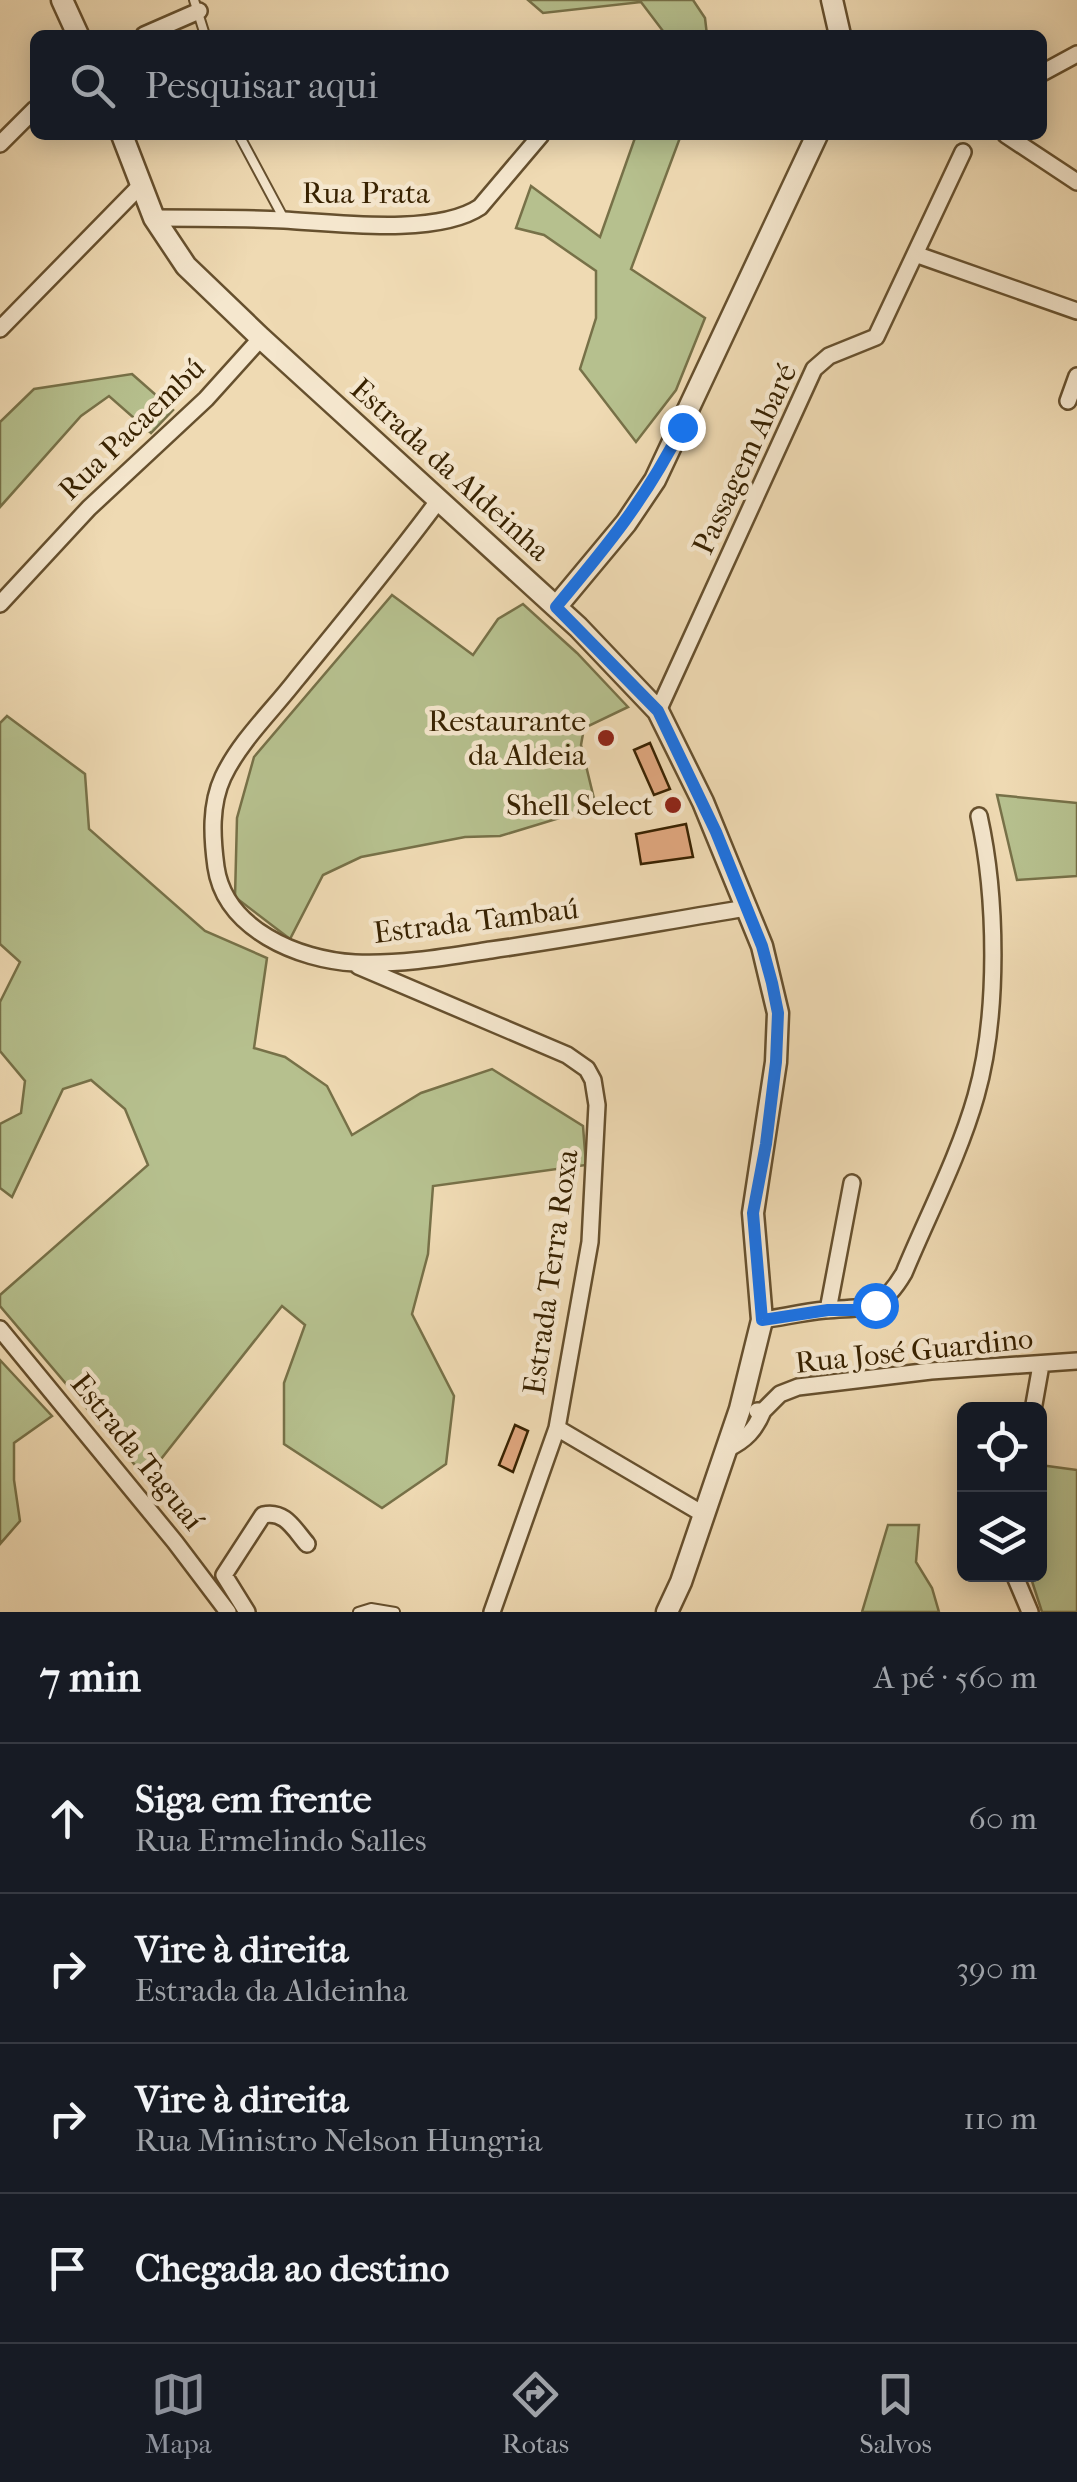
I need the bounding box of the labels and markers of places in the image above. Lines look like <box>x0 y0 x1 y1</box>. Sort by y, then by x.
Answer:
place label: Restaurante da Aldeia <box>428 704 587 773</box>
marker: Restaurante da Aldeia <box>595 727 617 749</box>
place label: Shell Select <box>506 788 653 823</box>
marker: Shell Select <box>662 794 684 816</box>

